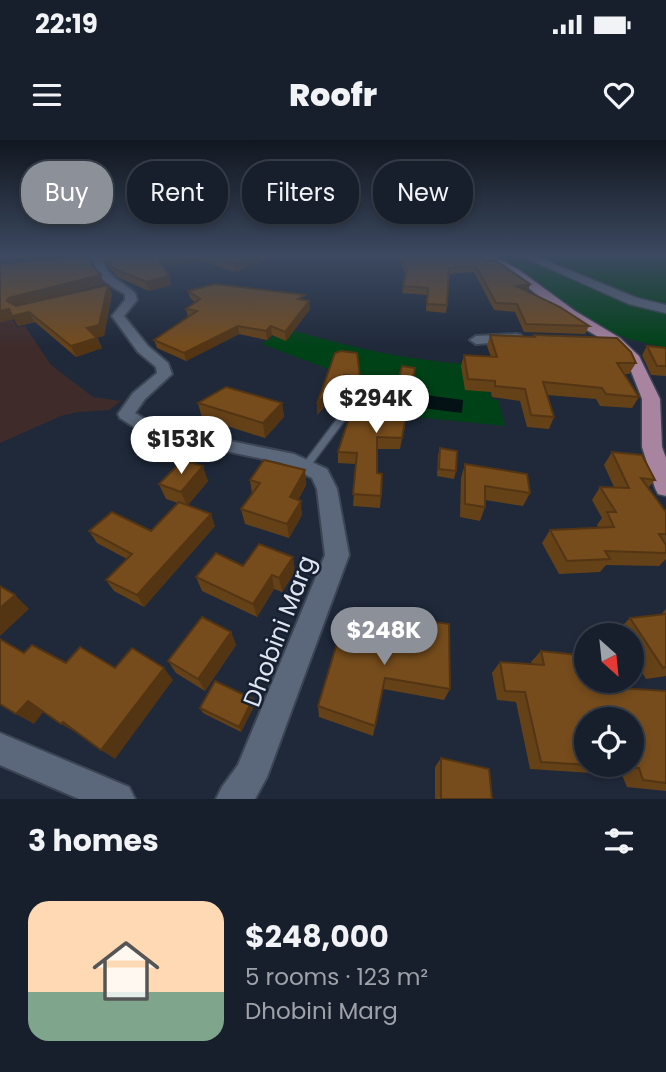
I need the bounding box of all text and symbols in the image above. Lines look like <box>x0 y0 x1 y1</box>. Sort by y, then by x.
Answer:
text: 22:19 <box>35 6 98 42</box>
text: Roofr <box>289 72 377 117</box>
icon: menu <box>28 76 66 114</box>
icon: heart <box>600 76 638 114</box>
chip: Buy <box>21 161 113 224</box>
chip: Rent <box>127 161 228 224</box>
chip: Filters <box>242 161 359 224</box>
chip: New <box>373 161 473 224</box>
pin: $294K <box>327 376 425 435</box>
text: $294K <box>339 382 413 414</box>
pin: $153K <box>132 416 230 476</box>
text: $153K <box>147 423 215 455</box>
street label: Dhobini Marg <box>235 551 323 711</box>
pin: $248K <box>335 608 433 667</box>
text: $248K <box>347 614 421 646</box>
north arrow <box>574 623 644 693</box>
map controls <box>574 623 644 777</box>
button: locate <box>574 707 644 777</box>
text: 3 homes <box>28 819 159 862</box>
icon: filters <box>600 822 638 860</box>
text: $248,000 <box>245 915 389 958</box>
icon: home <box>84 929 168 1013</box>
text: 5 rooms · 123 m² <box>245 961 428 993</box>
text: Dhobini Marg <box>245 995 398 1027</box>

